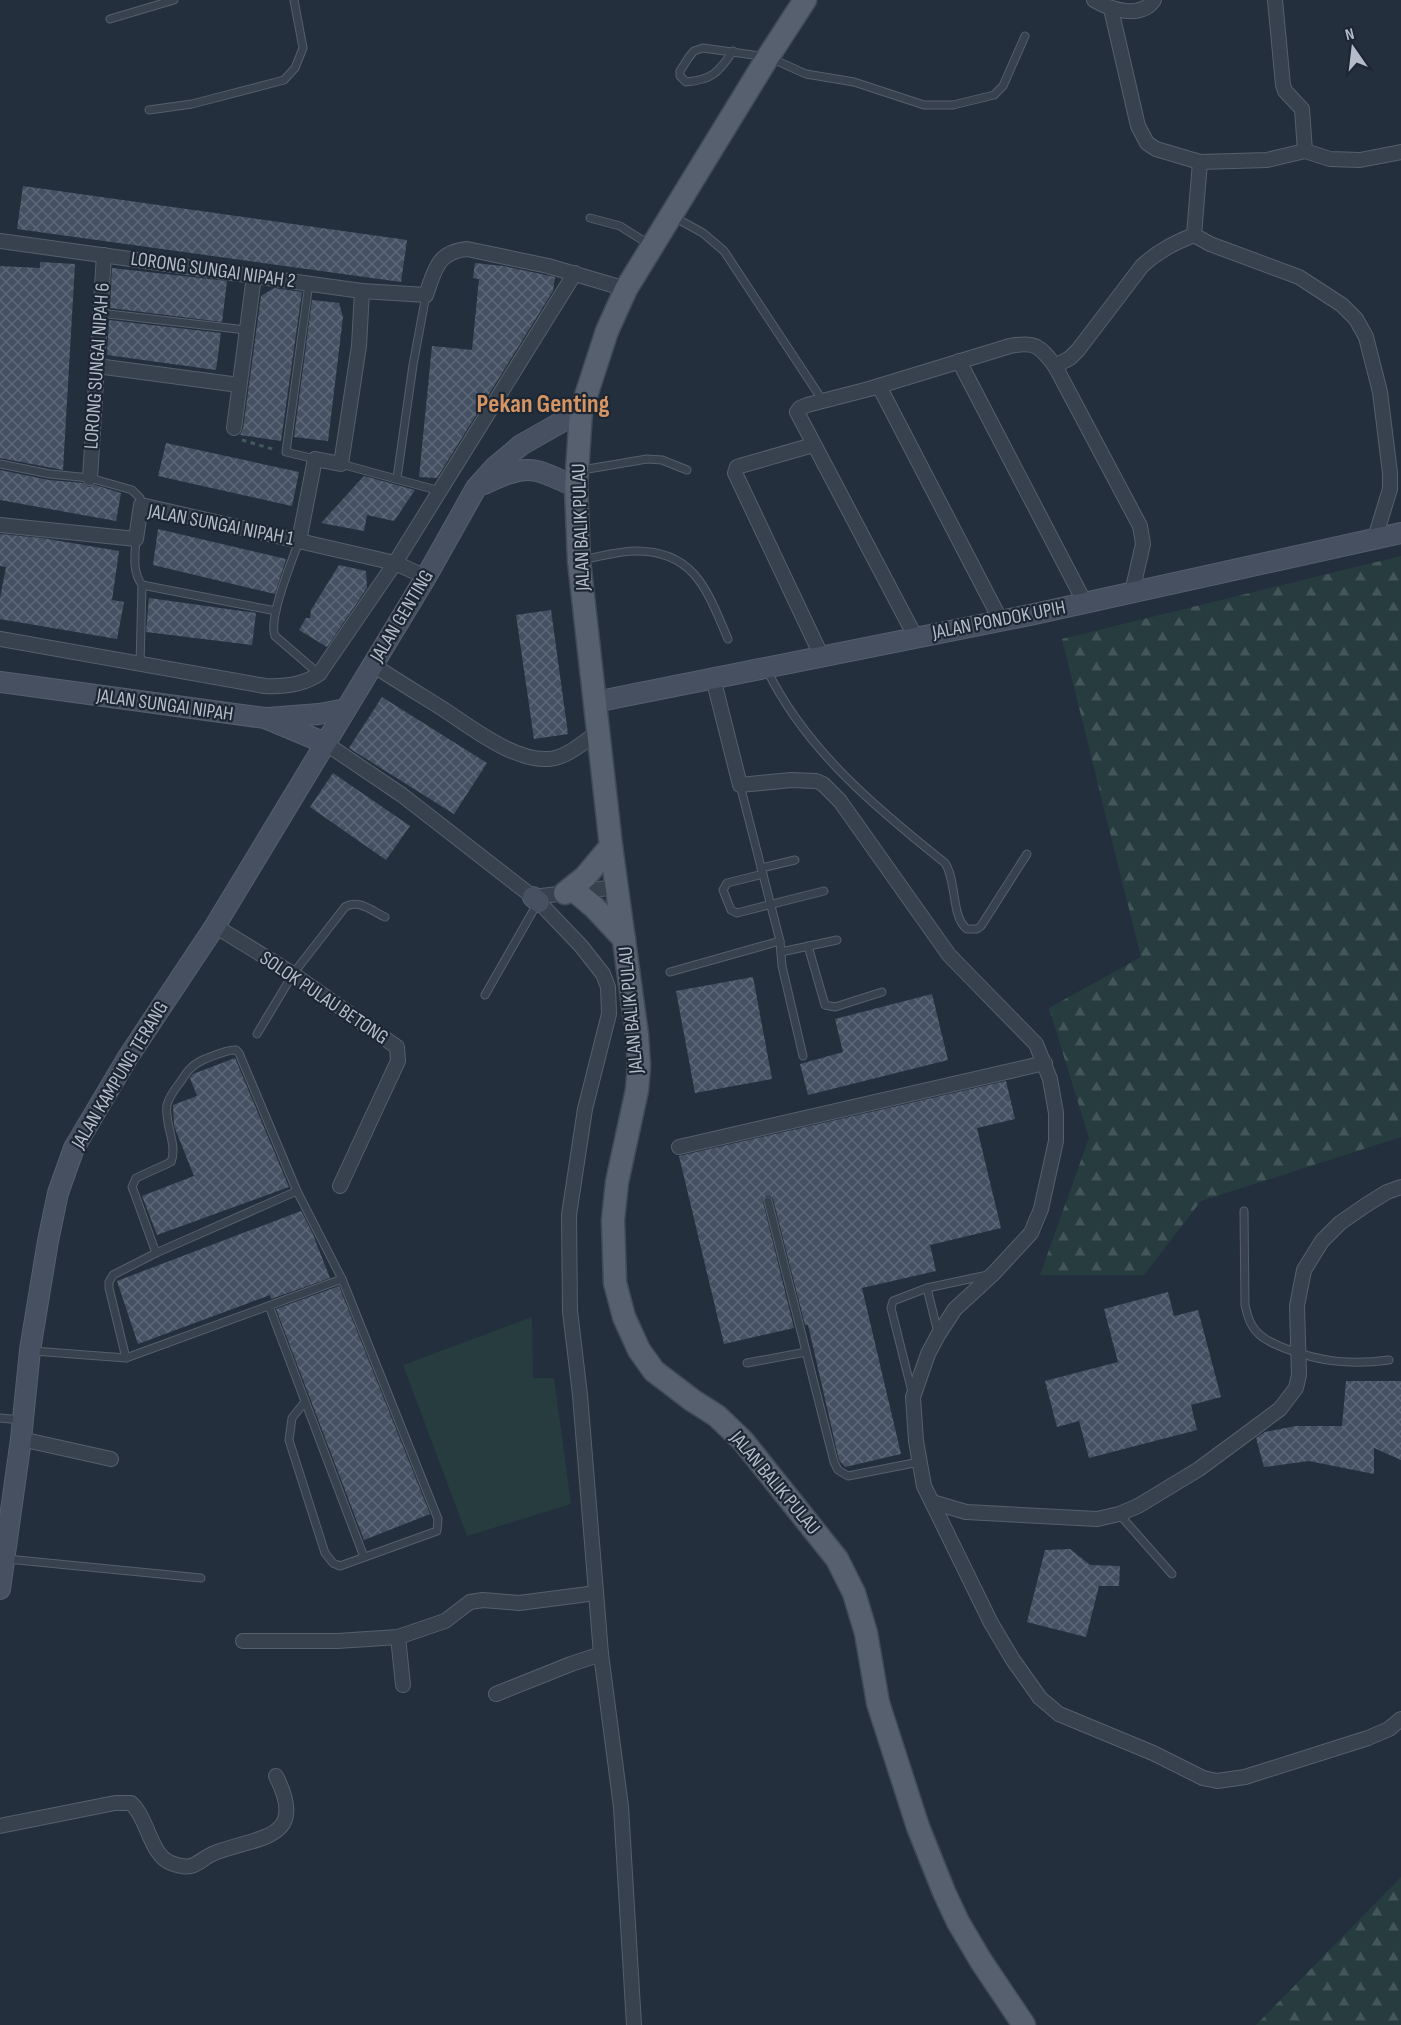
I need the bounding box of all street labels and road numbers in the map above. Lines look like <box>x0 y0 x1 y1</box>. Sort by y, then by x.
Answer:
street label: LORONG SUNGAI NIPAH 2 <box>129 247 297 293</box>
street label: LORONG SUNGAI NIPAH 6 <box>79 282 115 450</box>
street label: JALAN BALIK PULAU <box>567 463 595 592</box>
street label: JALAN SUNGAI NIPAH 1 <box>145 499 296 551</box>
street label: JALAN GENTING <box>365 566 439 667</box>
street label: JALAN PONDOK UPIH <box>929 595 1068 645</box>
street label: JALAN SUNGAI NIPAH <box>94 683 235 726</box>
street label: JALAN BALIK PULAU <box>613 945 649 1076</box>
street label: SOLOK PULAU BETONG <box>255 946 393 1050</box>
street label: JALAN KAMPUNG TERANG <box>66 997 173 1154</box>
street label: JALAN BALIK PULAU <box>724 1426 825 1540</box>

